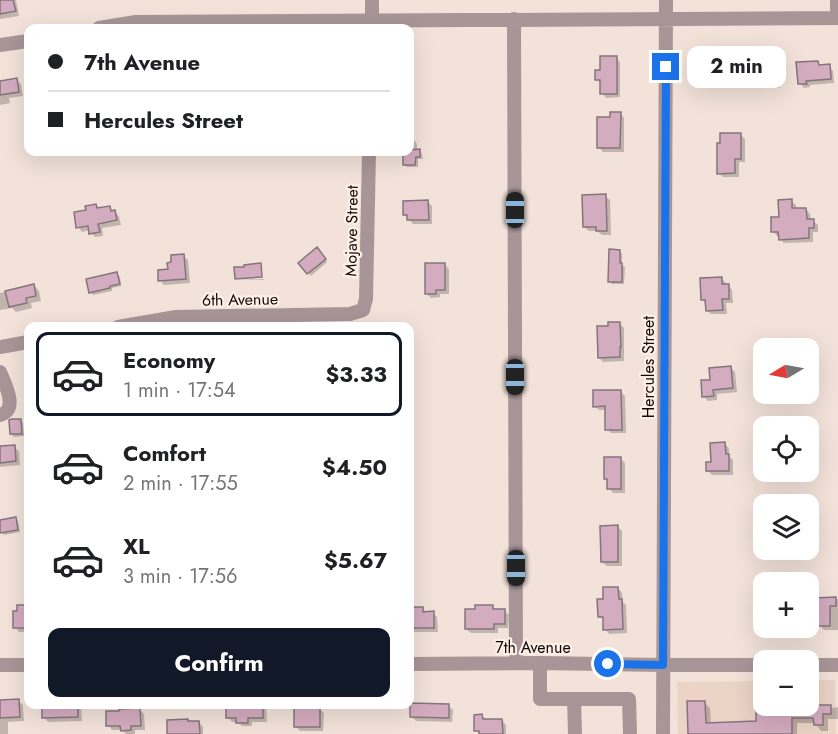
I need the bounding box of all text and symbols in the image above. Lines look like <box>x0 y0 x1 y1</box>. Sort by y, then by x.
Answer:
text: 7th Avenue <box>84 46 200 78</box>
callout: 2 min <box>687 46 786 88</box>
text: 2 min <box>710 52 763 81</box>
route end <box>652 53 679 80</box>
text: Hercules Street <box>84 104 243 136</box>
street label: Mojave Street <box>339 185 364 277</box>
car <box>506 192 524 228</box>
street label: 6th Avenue <box>202 287 278 312</box>
street label: Hercules Street <box>637 316 660 418</box>
north arrow <box>753 338 819 404</box>
map controls <box>753 338 819 716</box>
text: Economy <box>123 344 215 376</box>
icon: car <box>51 347 105 401</box>
text: $3.33 <box>326 358 387 390</box>
car <box>506 359 524 395</box>
text: 1 min · 17:54 <box>123 376 236 405</box>
button: locate <box>753 416 819 482</box>
text: Comfort <box>123 437 206 469</box>
icon: car <box>51 440 105 494</box>
text: $4.50 <box>322 451 387 483</box>
text: 2 min · 17:55 <box>123 469 238 498</box>
button: layers <box>753 494 819 560</box>
text: XL <box>123 530 150 562</box>
icon: car <box>51 533 105 587</box>
text: $5.67 <box>324 544 387 576</box>
car <box>507 550 525 586</box>
text: 3 min · 17:56 <box>123 562 238 591</box>
button: + <box>753 572 819 638</box>
button: Confirm <box>48 628 390 697</box>
street label: 7th Avenue <box>495 636 571 659</box>
route start <box>594 650 621 677</box>
button: − <box>753 650 819 716</box>

